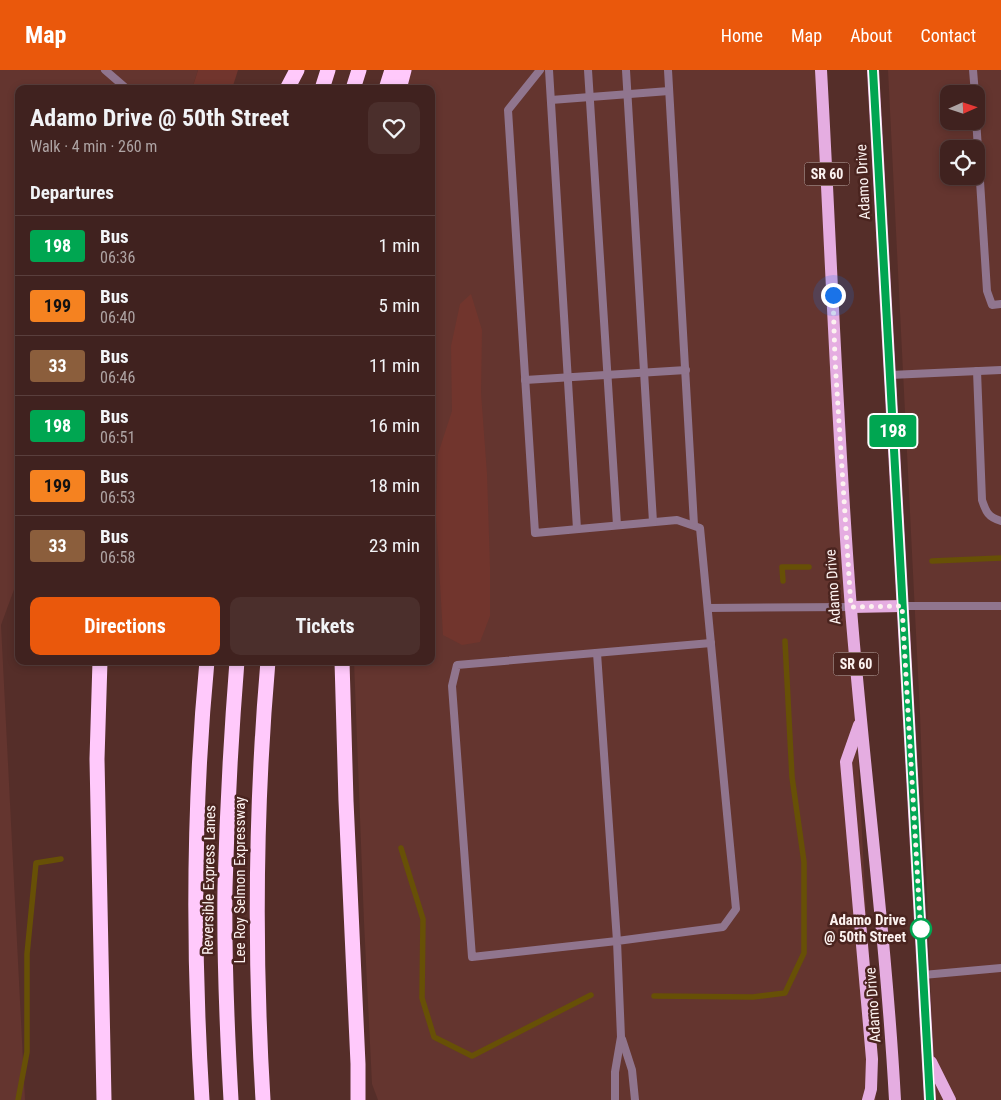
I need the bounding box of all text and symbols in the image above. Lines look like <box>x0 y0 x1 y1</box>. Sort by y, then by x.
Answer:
text: Map <box>25 21 66 49</box>
text: Home <box>721 25 763 46</box>
text: Map <box>791 25 822 46</box>
text: About <box>850 25 892 46</box>
text: Contact <box>920 25 976 46</box>
north arrow <box>940 85 985 130</box>
map controls <box>940 85 985 185</box>
button: heart <box>368 102 420 154</box>
text: Adamo Drive @ 50th Street <box>30 104 289 132</box>
text: Walk · 4 min · 260 m <box>30 137 157 156</box>
button: locate <box>940 140 985 185</box>
street label: Adamo Drive <box>852 144 874 220</box>
road number: SR 60 <box>804 162 850 186</box>
text: Departures <box>30 181 114 204</box>
text: Bus <box>100 225 129 248</box>
text: 1 min <box>378 234 420 257</box>
text: 198 <box>44 235 71 256</box>
text: 06:36 <box>100 248 135 267</box>
your location <box>821 283 846 308</box>
text: Bus <box>100 285 129 308</box>
text: 5 min <box>378 294 420 317</box>
text: 199 <box>44 295 71 316</box>
text: 06:40 <box>100 308 135 327</box>
text: Bus <box>100 345 129 368</box>
text: 11 min <box>369 354 420 377</box>
text: 33 <box>48 355 67 376</box>
text: 06:46 <box>100 368 135 387</box>
text: Bus <box>100 405 129 428</box>
text: 16 min <box>369 414 420 437</box>
text: 198 <box>44 415 71 436</box>
line badge: 198 <box>864 415 922 447</box>
text: 198 <box>879 420 907 441</box>
text: 06:51 <box>100 428 135 447</box>
text: Bus <box>100 465 129 488</box>
text: 18 min <box>369 474 420 497</box>
text: 199 <box>44 475 71 496</box>
text: 06:53 <box>100 488 135 507</box>
text: Bus <box>100 525 129 548</box>
text: 23 min <box>369 534 420 557</box>
text: 33 <box>48 535 67 556</box>
text: 06:58 <box>100 548 135 567</box>
street label: Adamo Drive <box>821 549 845 625</box>
button: Directions <box>30 597 220 655</box>
button: Tickets <box>230 597 420 655</box>
road number: SR 60 <box>834 652 878 676</box>
street label: Lee Roy Selmon Expressway <box>231 796 249 964</box>
street label: Reversible Express Lanes <box>199 805 219 955</box>
place label: Adamo Drive @ 50th Street <box>824 911 906 946</box>
marker: Adamo Drive @ 50th Street <box>910 918 932 940</box>
street label: Adamo Drive <box>861 967 885 1043</box>

